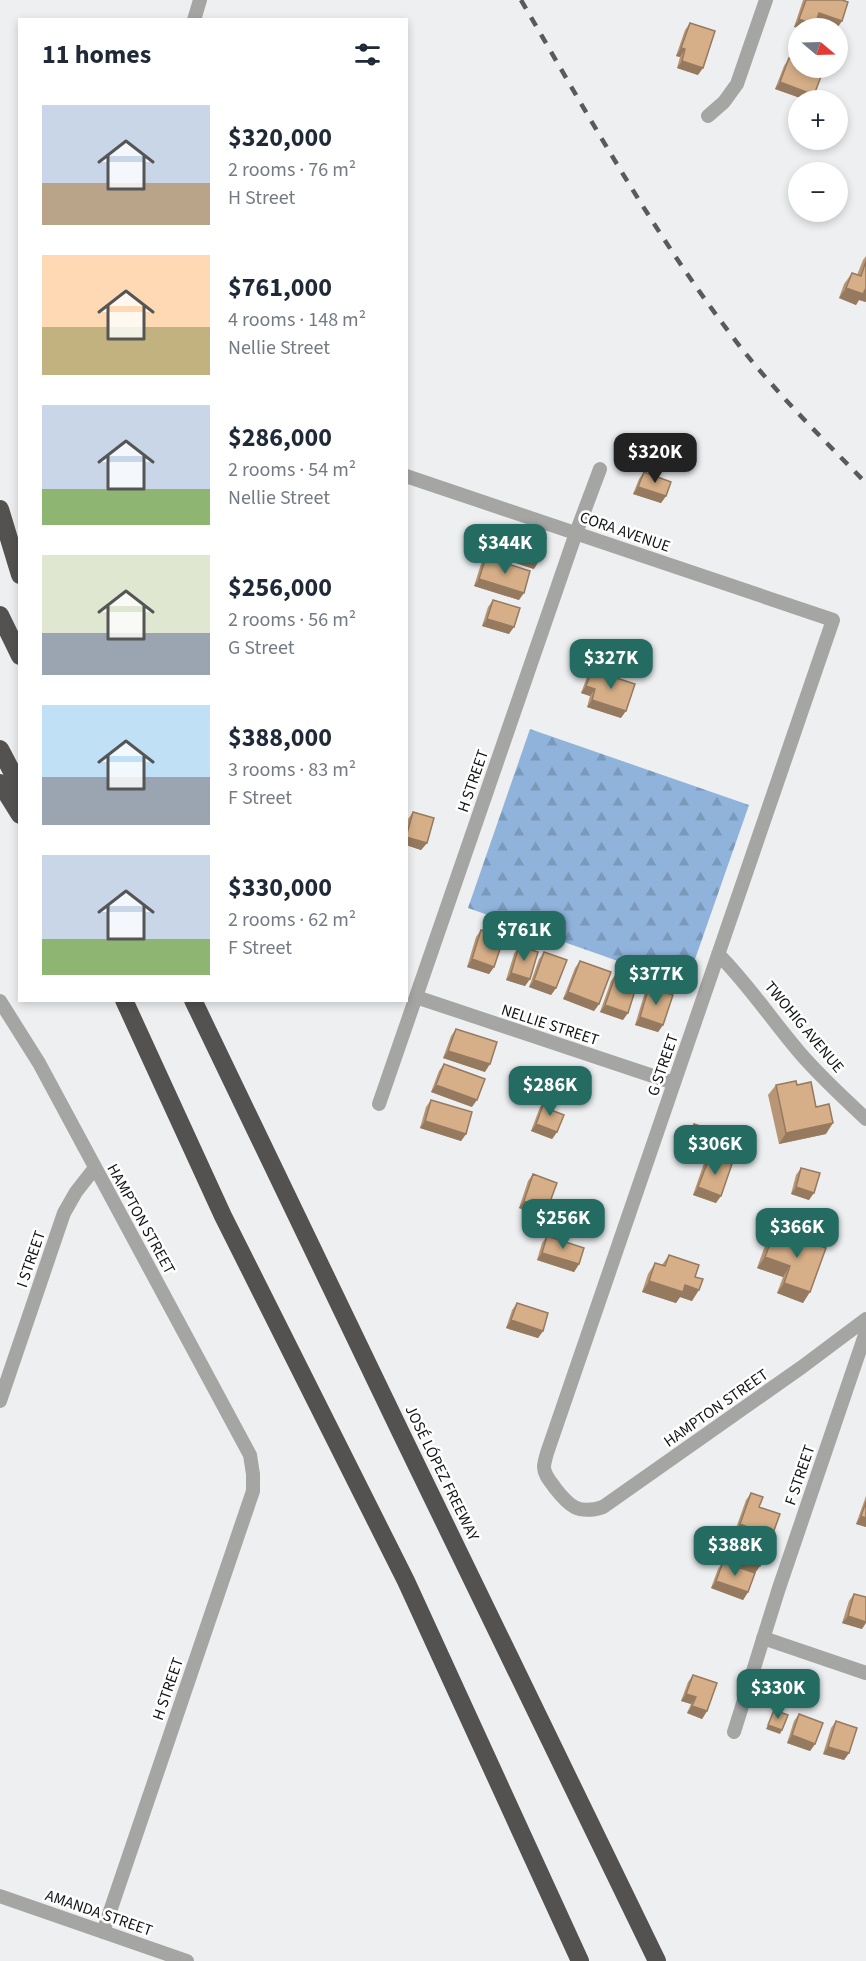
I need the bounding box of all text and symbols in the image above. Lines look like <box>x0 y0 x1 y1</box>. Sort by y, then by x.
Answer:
north arrow <box>788 18 848 78</box>
map controls <box>788 18 848 222</box>
text: 11 homes <box>42 36 151 73</box>
icon: filters <box>351 38 384 71</box>
button: + <box>788 90 848 150</box>
text: $320,000 <box>228 119 332 156</box>
icon: home <box>90 129 162 201</box>
text: 2 rooms · 76 m² <box>228 156 356 184</box>
button: − <box>788 162 848 222</box>
text: H Street <box>228 184 295 212</box>
text: $761,000 <box>228 269 332 306</box>
icon: home <box>90 279 162 351</box>
text: 4 rooms · 148 m² <box>228 306 366 334</box>
text: Nellie Street <box>228 334 330 362</box>
text: $286,000 <box>228 419 332 456</box>
icon: home <box>90 429 162 501</box>
pin: $320K <box>613 433 697 484</box>
text: $320K <box>628 438 682 466</box>
text: 2 rooms · 54 m² <box>228 456 356 484</box>
text: Nellie Street <box>228 484 330 512</box>
street label: CORA AVENUE <box>577 506 673 558</box>
pin: $344K <box>463 524 547 575</box>
text: $344K <box>478 529 532 557</box>
text: $256,000 <box>228 569 332 606</box>
icon: home <box>90 579 162 651</box>
text: 2 rooms · 56 m² <box>228 606 356 634</box>
text: G Street <box>228 634 294 662</box>
pin: $327K <box>569 639 653 690</box>
text: $327K <box>584 644 638 672</box>
text: $388,000 <box>228 719 332 756</box>
icon: home <box>90 729 162 801</box>
street label: H STREET <box>452 746 494 815</box>
text: 3 rooms · 83 m² <box>228 756 356 784</box>
text: F Street <box>228 784 292 812</box>
text: $330,000 <box>228 869 332 906</box>
icon: home <box>90 879 162 951</box>
text: 2 rooms · 62 m² <box>228 906 356 934</box>
pin: $761K <box>482 911 566 962</box>
text: $761K <box>497 916 551 944</box>
text: F Street <box>228 934 292 962</box>
pin: $377K <box>614 955 698 1006</box>
text: $377K <box>629 960 683 988</box>
street label: TWOHIG AVENUE <box>759 976 849 1078</box>
street label: NELLIE STREET <box>498 999 602 1051</box>
street label: G STREET <box>642 1031 684 1099</box>
pin: $286K <box>508 1066 592 1117</box>
text: $286K <box>523 1071 577 1099</box>
pin: $306K <box>673 1125 757 1176</box>
text: $306K <box>688 1130 742 1158</box>
street label: HAMPTON STREET <box>102 1160 181 1279</box>
pin: $256K <box>521 1199 605 1250</box>
text: $256K <box>536 1204 590 1232</box>
pin: $366K <box>755 1208 839 1259</box>
text: $366K <box>770 1213 824 1241</box>
street label: I STREET <box>11 1227 51 1290</box>
street label: HAMPTON STREET <box>659 1363 773 1452</box>
street label: JOSÉ LÓPEZ FREEWAY <box>400 1402 485 1545</box>
street label: F STREET <box>779 1441 821 1508</box>
pin: $388K <box>693 1526 777 1577</box>
text: $388K <box>708 1531 762 1559</box>
street label: H STREET <box>147 1654 189 1723</box>
pin: $330K <box>736 1669 820 1720</box>
text: $330K <box>751 1674 805 1702</box>
street label: AMANDA STREET <box>42 1884 156 1942</box>

